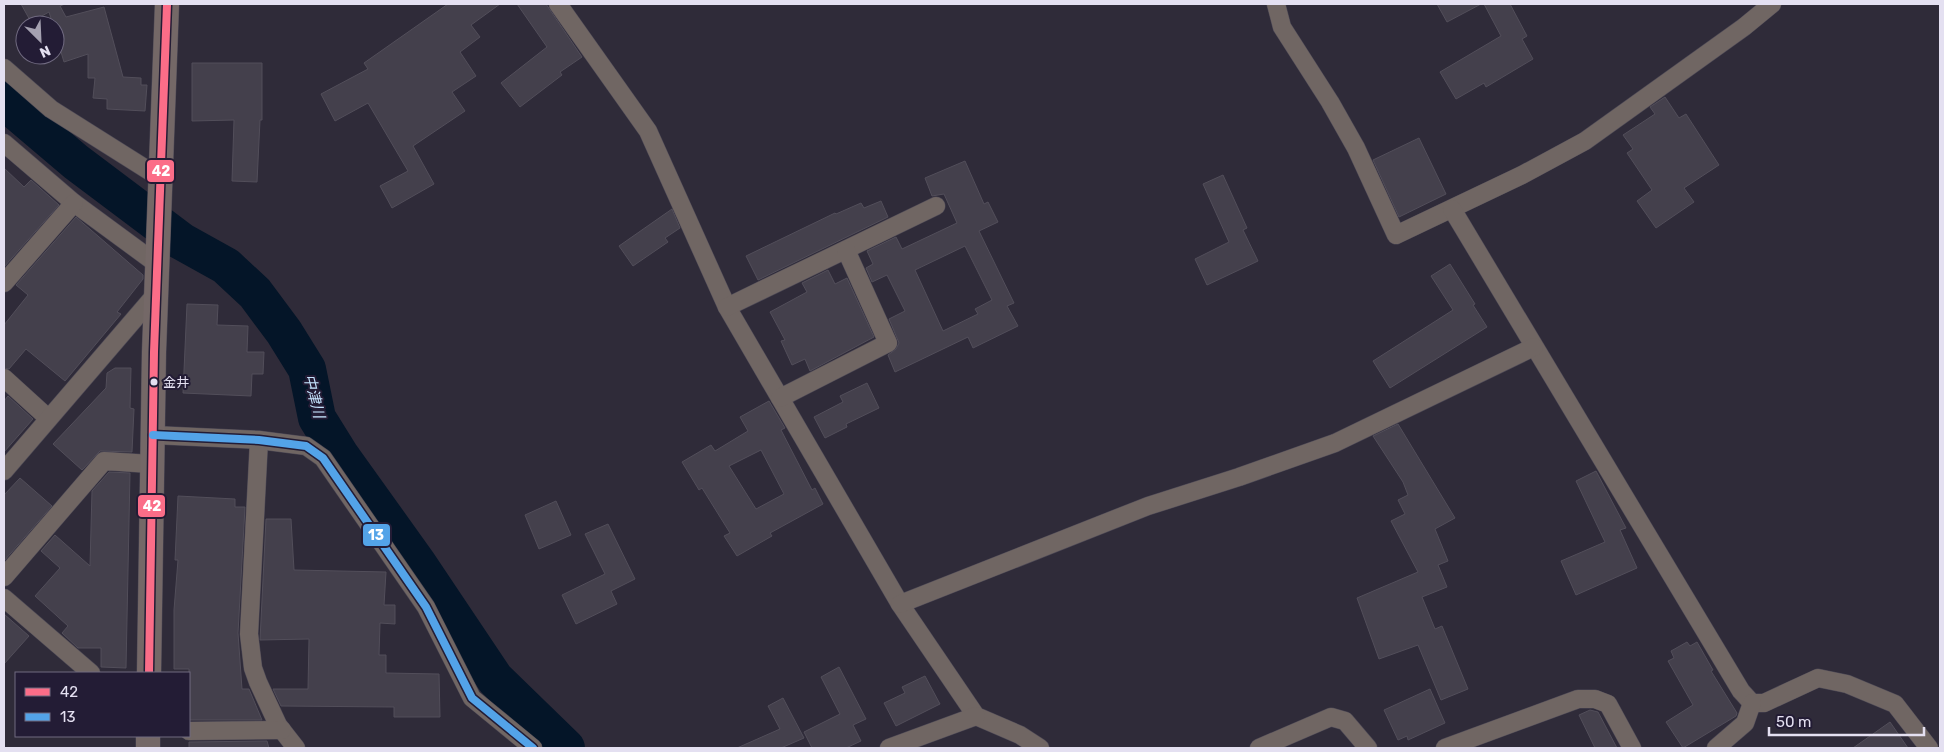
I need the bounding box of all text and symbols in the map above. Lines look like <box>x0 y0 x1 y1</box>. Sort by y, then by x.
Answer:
north arrow <box>15 15 65 65</box>
text: N <box>37 42 53 61</box>
line badge: 42 <box>146 159 175 183</box>
text: 42 <box>152 163 170 180</box>
water label: 中津川 <box>300 372 329 422</box>
place label: 金井 <box>163 375 189 390</box>
marker: 金井 <box>149 377 159 387</box>
line badge: 42 <box>137 494 166 518</box>
text: 42 <box>143 498 161 515</box>
line badge: 13 <box>362 523 391 547</box>
text: 13 <box>368 527 384 544</box>
legend <box>15 672 190 737</box>
text: 42 <box>60 683 78 701</box>
scale bar <box>1769 704 1924 736</box>
text: 13 <box>60 708 75 726</box>
text: 50 m <box>1776 713 1811 731</box>

